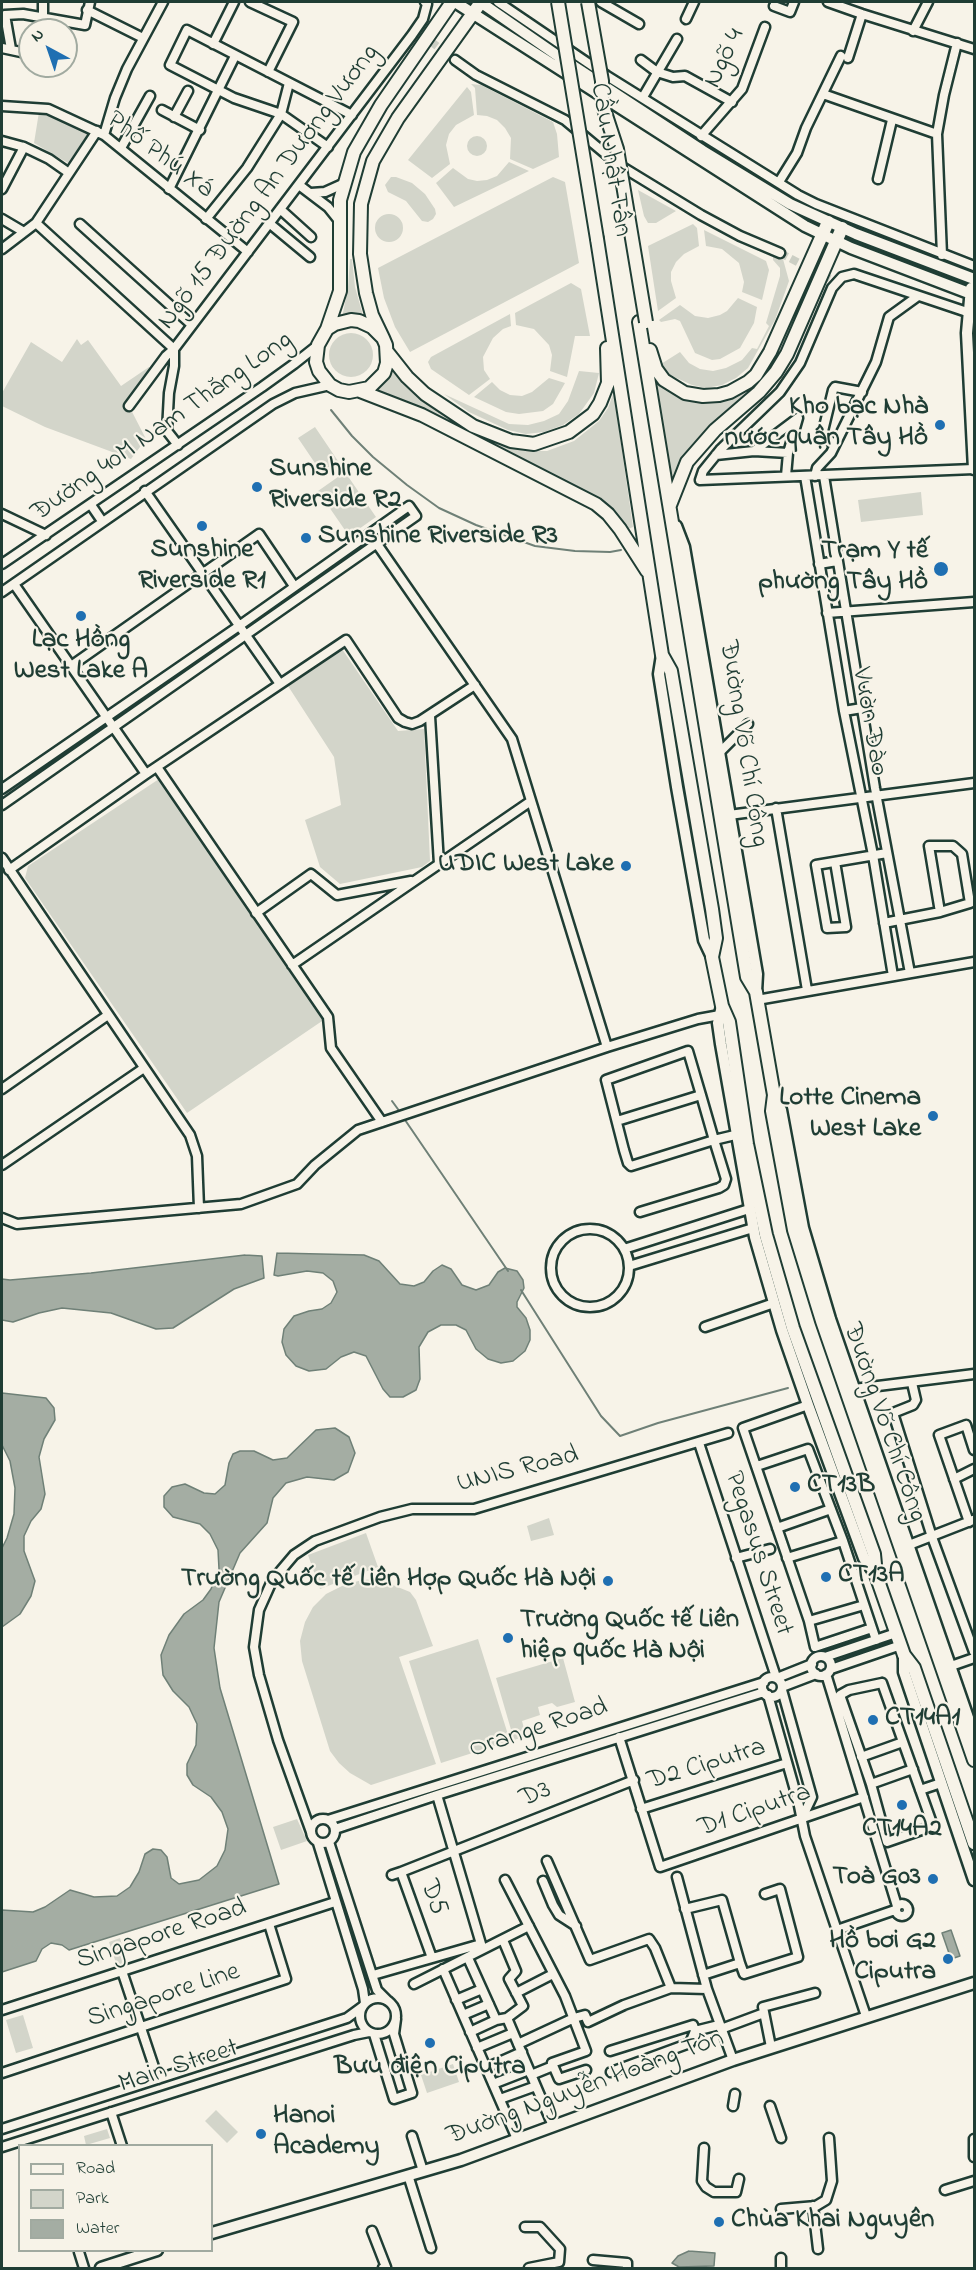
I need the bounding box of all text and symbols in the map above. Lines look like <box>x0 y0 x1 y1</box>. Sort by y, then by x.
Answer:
north arrow <box>18 18 78 78</box>
text: N <box>26 23 50 48</box>
street label: Ngõ 4 <box>698 24 754 94</box>
street label: Ngõ 15 Đường An Dương Vương <box>152 39 388 337</box>
street label: Cầu Nhật Tân <box>581 81 637 239</box>
street label: Phố Phú Xá <box>99 105 219 207</box>
street label: Đường 40M Nam Thăng Long <box>26 325 300 531</box>
place label: Kho bạc Nhà nước quận Tây Hồ <box>725 393 928 456</box>
marker: Kho bạc Nhà nước quận Tây Hồ <box>933 418 947 432</box>
place label: Sunshine Riverside R2 <box>269 455 401 518</box>
marker: Sunshine Riverside R2 <box>250 480 264 494</box>
marker: Sunshine Riverside R1 <box>195 519 209 533</box>
place label: Sunshine Riverside R3 <box>318 522 558 554</box>
marker: Sunshine Riverside R3 <box>299 531 313 545</box>
place label: Sunshine Riverside R1 <box>138 536 266 599</box>
place label: Trạm Y tế phường Tây Hồ <box>758 537 928 600</box>
marker: Trạm Y tế phường Tây Hồ <box>932 560 950 578</box>
marker: Lạc Hồng West Lake A <box>74 609 88 623</box>
place label: Lạc Hồng West Lake A <box>14 626 148 689</box>
street label: Đường Võ Chí Công <box>710 639 774 849</box>
street label: Vườn Đào <box>843 665 893 779</box>
place label: UDIC West Lake <box>438 850 614 882</box>
marker: UDIC West Lake <box>619 859 633 873</box>
place label: Lotte Cinema West Lake <box>779 1084 921 1147</box>
marker: Lotte Cinema West Lake <box>926 1109 940 1123</box>
street label: Đường Võ Chí Công <box>834 1319 932 1527</box>
street label: UNIS Road <box>454 1440 582 1502</box>
street label: Pegasus Street <box>715 1468 799 1640</box>
place label: CT13B <box>807 1471 875 1503</box>
marker: CT13B <box>788 1480 802 1494</box>
place label: CT13A <box>838 1561 905 1593</box>
place label: Trường Quốc tế Liên Hợp Quốc Hà Nội <box>181 1565 596 1597</box>
marker: CT13A <box>819 1570 833 1584</box>
marker: Trường Quốc tế Liên Hợp Quốc Hà Nội <box>601 1574 615 1588</box>
place label: Trường Quốc tế Liên hiệp quốc Hà Nội <box>520 1606 739 1669</box>
marker: Trường Quốc tế Liên hiệp quốc Hà Nội <box>501 1631 515 1645</box>
street label: Orange Road <box>466 1692 612 1768</box>
place label: CT14A1 <box>885 1704 960 1736</box>
marker: CT14A1 <box>866 1713 880 1727</box>
street label: D2 Ciputra <box>644 1733 770 1799</box>
street label: D3 <box>516 1775 556 1817</box>
street label: D1 Ciputra <box>694 1778 816 1846</box>
marker: CT14A2 <box>895 1798 909 1812</box>
place label: CT14A2 <box>862 1815 942 1847</box>
place label: Toà G03 <box>832 1863 921 1895</box>
marker: Toà G03 <box>926 1872 940 1886</box>
street label: D5 <box>411 1876 453 1920</box>
street label: Singapore Road <box>73 1893 251 1979</box>
place label: Hồ bơi G2 Ciputra <box>829 1927 936 1990</box>
marker: Hồ bơi G2 Ciputra <box>941 1952 955 1966</box>
street label: Singapore Line <box>84 1957 244 2037</box>
street label: Đường Nguyễn Hoàng Tôn <box>443 2024 729 2154</box>
street label: Main Street <box>115 2033 243 2103</box>
marker: Bưu điện Ciputra <box>423 2036 437 2050</box>
place label: Bưu điện Ciputra <box>334 2053 526 2085</box>
place label: Hanoi Academy <box>273 2102 379 2165</box>
marker: Hanoi Academy <box>254 2127 268 2141</box>
legend <box>18 2144 213 2252</box>
text: Road <box>76 2156 115 2182</box>
text: Park <box>76 2186 109 2212</box>
place label: Chùa Khai Nguyên <box>731 2206 934 2238</box>
marker: Chùa Khai Nguyên <box>712 2215 726 2229</box>
text: Water <box>76 2216 119 2242</box>

